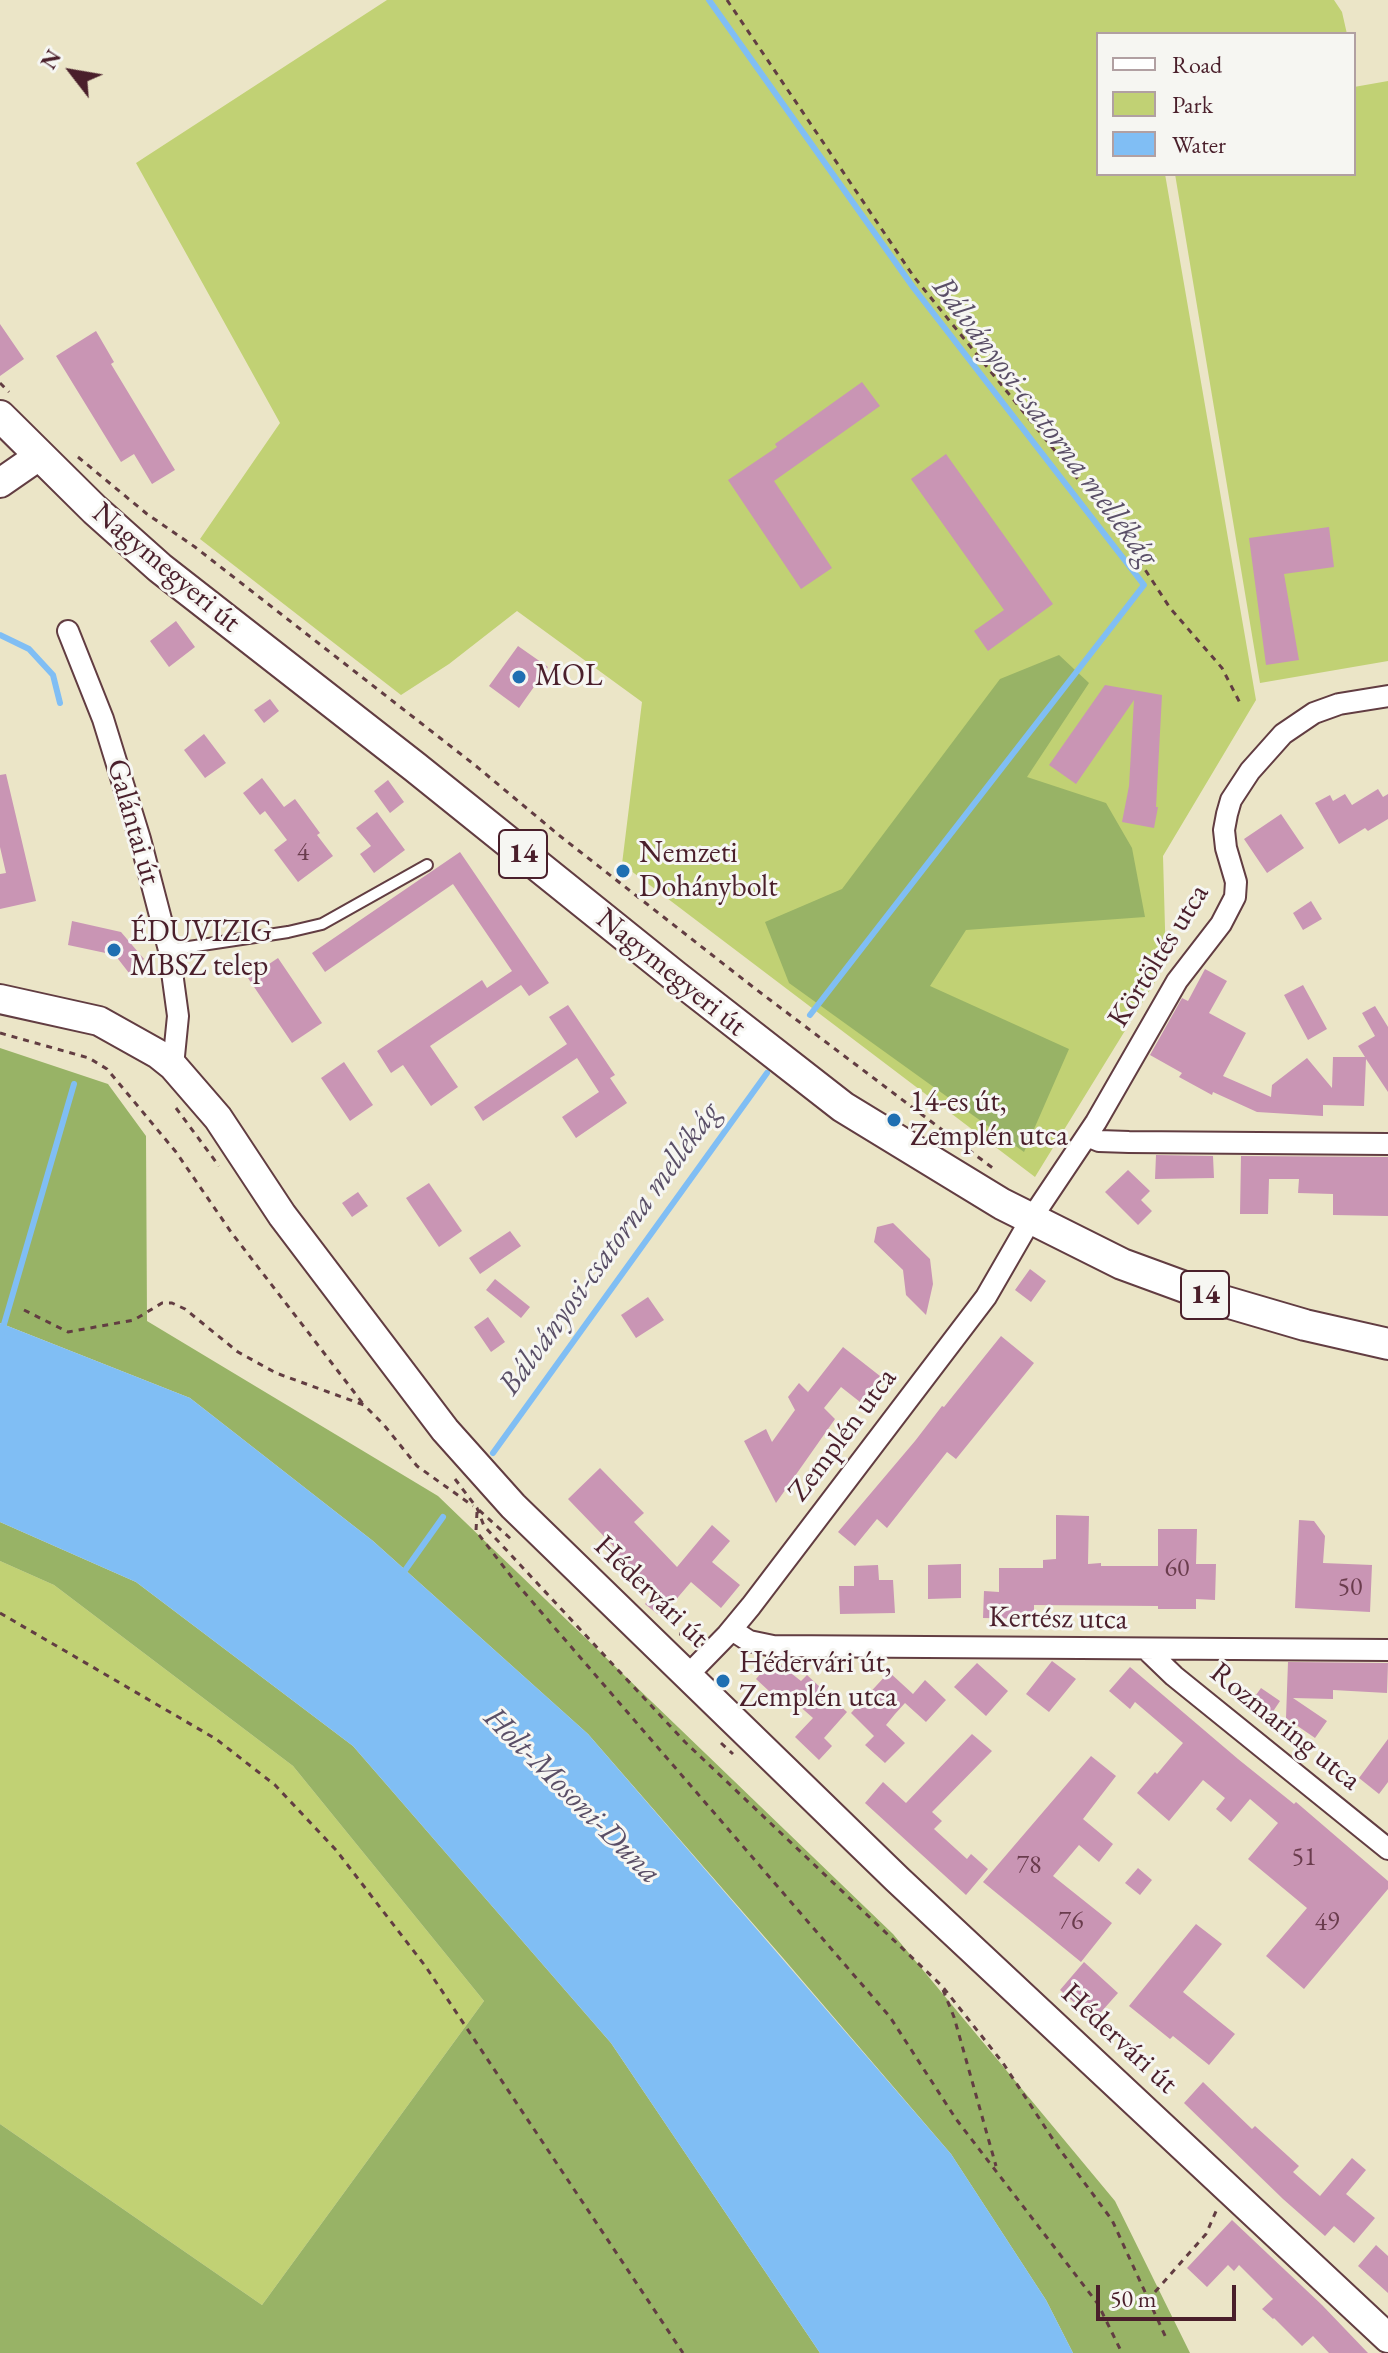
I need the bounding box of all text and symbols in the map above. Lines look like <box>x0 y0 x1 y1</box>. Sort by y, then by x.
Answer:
north arrow <box>32 32 112 112</box>
legend <box>1096 32 1356 176</box>
text: N <box>34 44 68 74</box>
text: Road <box>1172 49 1222 80</box>
text: Park <box>1172 89 1213 120</box>
text: Water <box>1172 129 1226 160</box>
water label: Bálványosi-csatorna mellékág <box>923 270 1167 574</box>
street label: Nagymegyeri út <box>84 495 248 641</box>
place label: MOL <box>535 659 602 695</box>
marker: MOL <box>510 668 528 686</box>
street label: Galántai út <box>98 755 168 889</box>
road number: 14 <box>499 830 547 878</box>
place label: Nemzeti Dohánybolt <box>639 836 778 906</box>
house number: 4 <box>297 837 309 869</box>
marker: Nemzeti Dohánybolt <box>614 862 632 880</box>
street label: Körtöltés utca <box>1101 878 1217 1034</box>
street label: Nagymegyeri út <box>589 902 753 1044</box>
place label: ÉDUVIZIG MBSZ telep <box>130 915 272 986</box>
marker: ÉDUVIZIG MBSZ telep <box>105 941 123 959</box>
place label: 14-es út, Zemplén utca <box>910 1085 1068 1156</box>
water label: Bálványosi-csatorna mellékág <box>491 1095 729 1403</box>
marker: 14-es út, Zemplén utca <box>885 1111 903 1129</box>
road number: 14 <box>1181 1271 1229 1319</box>
street label: Zemplén utca <box>781 1361 905 1509</box>
street label: Hédervári út <box>586 1528 716 1656</box>
house number: 60 <box>1165 1553 1189 1585</box>
house number: 50 <box>1338 1572 1362 1604</box>
street label: Kertész utca <box>988 1600 1128 1638</box>
place label: Hédervári út, Zemplén utca <box>739 1646 897 1716</box>
street label: Rozmaring utca <box>1202 1655 1368 1799</box>
marker: Hédervári út, Zemplén utca <box>714 1672 732 1690</box>
water label: Holt-Mosoni-Duna <box>475 1699 669 1893</box>
house number: 51 <box>1292 1842 1316 1874</box>
house number: 78 <box>1017 1850 1041 1882</box>
house number: 76 <box>1059 1906 1083 1938</box>
house number: 49 <box>1315 1907 1339 1939</box>
street label: Hédervári út <box>1053 1976 1185 2102</box>
scale bar <box>1100 2269 1240 2319</box>
text: 50 m <box>1110 2283 1157 2314</box>

